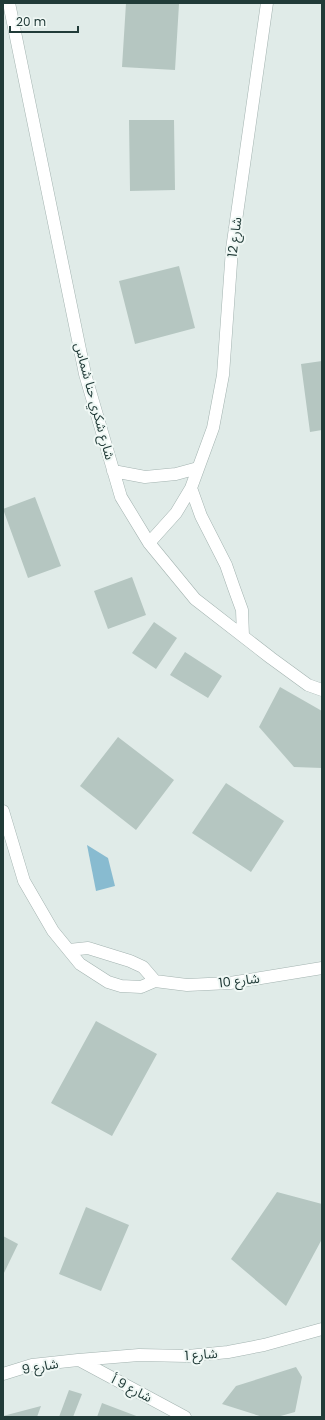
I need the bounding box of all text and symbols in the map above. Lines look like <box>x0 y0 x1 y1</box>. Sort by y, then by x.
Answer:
scale bar <box>10 8 78 34</box>
text: 20 m <box>16 13 46 30</box>
street label: شارع 12 <box>223 216 247 258</box>
street label: شارع شكري حنا شماس <box>69 340 119 462</box>
street label: شارع 10 <box>217 969 261 993</box>
street label: شارع 1 <box>184 1344 218 1366</box>
street label: شارع 9 <box>20 1354 60 1380</box>
street label: شارع 9 أ <box>107 1370 155 1408</box>

